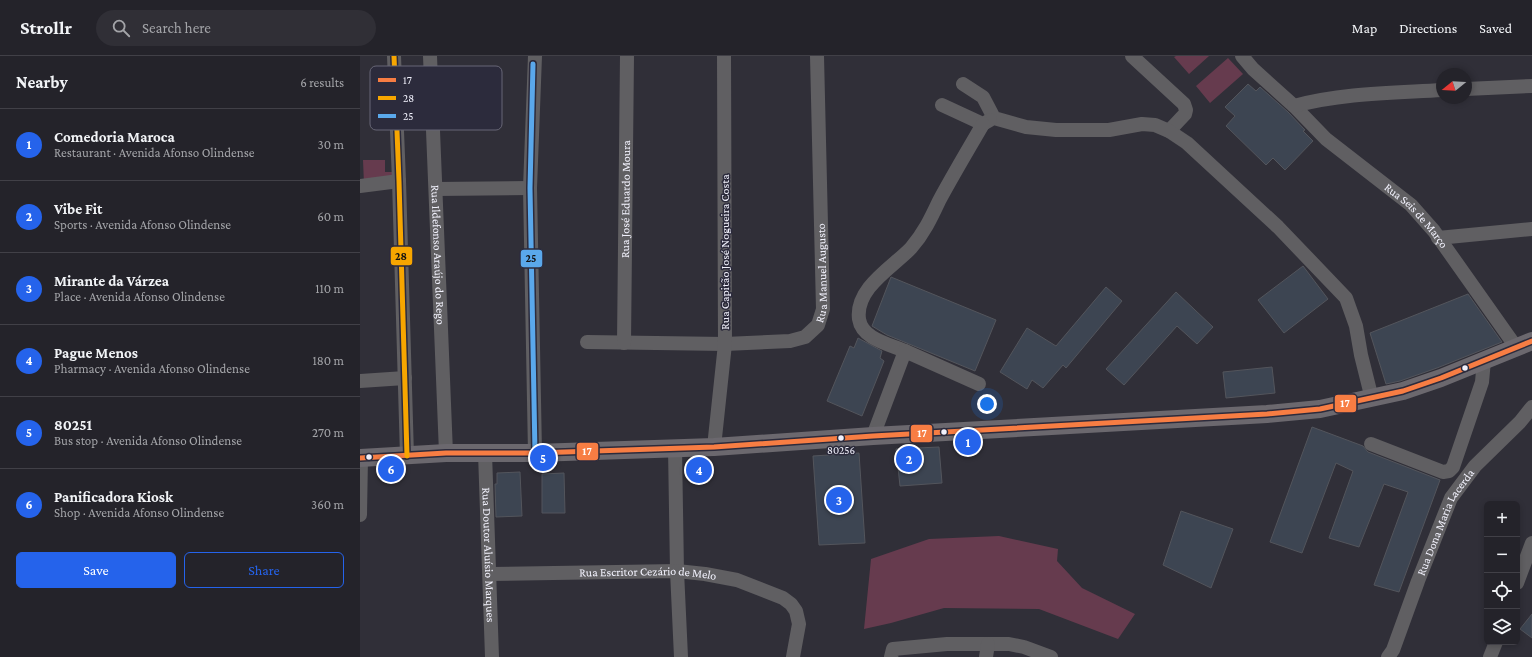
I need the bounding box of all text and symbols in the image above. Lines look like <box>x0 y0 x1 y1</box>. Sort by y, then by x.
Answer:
search box <box>96 10 376 46</box>
text: Strollr <box>20 17 72 38</box>
icon: search <box>110 17 132 39</box>
text: Search here <box>142 20 211 36</box>
text: Map <box>1352 20 1377 36</box>
text: Directions <box>1399 20 1457 36</box>
text: Saved <box>1479 20 1512 36</box>
legend <box>370 66 502 130</box>
north arrow <box>1436 68 1472 104</box>
text: Nearby <box>16 73 68 92</box>
text: 17 <box>403 74 412 86</box>
text: 6 results <box>300 75 344 90</box>
text: 28 <box>403 92 414 104</box>
text: 25 <box>403 110 413 122</box>
text: Comedoria Maroca <box>54 129 175 145</box>
text: 1 <box>27 137 31 152</box>
text: 30 m <box>318 137 344 152</box>
street label: Rua José Eduardo Moura <box>618 140 633 258</box>
text: Restaurant · Avenida Afonso Olindense <box>54 145 255 160</box>
street label: Rua Capitão José Nogueira Costa <box>718 174 732 330</box>
street label: Rua Seis de Março <box>1382 180 1451 251</box>
street label: Rua Ildefonso Araújo do Rego <box>428 185 448 325</box>
text: Vibe Fit <box>54 201 103 217</box>
text: 2 <box>26 209 32 224</box>
text: 60 m <box>317 209 344 224</box>
text: Sports · Avenida Afonso Olindense <box>54 217 231 232</box>
street label: Rua Manuel Augusto <box>812 223 830 324</box>
line badge: 28 <box>390 246 413 266</box>
line badge: 25 <box>520 249 543 268</box>
text: 28 <box>395 250 407 262</box>
text: 25 <box>526 252 537 264</box>
text: Mirante da Várzea <box>54 273 169 289</box>
text: 3 <box>26 281 32 296</box>
text: 110 m <box>315 281 344 296</box>
text: Place · Avenida Afonso Olindense <box>54 289 225 304</box>
text: Pague Menos <box>54 345 138 361</box>
text: 4 <box>25 353 33 368</box>
text: 180 m <box>312 353 344 368</box>
text: Pharmacy · Avenida Afonso Olindense <box>54 361 250 376</box>
unlabelled marker <box>1460 363 1470 373</box>
your location <box>977 394 997 414</box>
line badge: 17 <box>1334 394 1357 413</box>
text: 17 <box>1340 397 1350 409</box>
text: 80251 <box>54 417 92 433</box>
line badge: 17 <box>910 424 933 443</box>
text: 5 <box>26 425 32 440</box>
text: 270 m <box>312 425 344 440</box>
text: 17 <box>917 427 927 439</box>
unlabelled marker <box>939 427 949 437</box>
pin: 1 <box>955 427 981 457</box>
text: Bus stop · Avenida Afonso Olindense <box>54 433 242 448</box>
marker: 80256 <box>836 433 846 443</box>
line badge: 17 <box>576 442 599 461</box>
pin: 5 <box>530 443 556 473</box>
place label: 80256 <box>827 444 855 456</box>
pin: 2 <box>896 444 922 474</box>
text: 17 <box>582 445 592 457</box>
unlabelled marker <box>364 452 374 462</box>
pin: 6 <box>378 454 404 484</box>
pin: 4 <box>686 455 712 485</box>
street label: Rua Dona Maria Lacerda <box>1414 466 1477 578</box>
pin: 3 <box>826 485 852 515</box>
street label: Rua Doutor Aluísio Marques <box>479 487 498 623</box>
text: Panificadora Kiosk <box>54 489 173 505</box>
text: 6 <box>25 497 33 512</box>
text: 360 m <box>311 497 344 512</box>
map controls <box>1484 501 1520 645</box>
button: + <box>1484 501 1520 537</box>
text: Shop · Avenida Afonso Olindense <box>54 505 224 520</box>
button: − <box>1484 537 1520 573</box>
button: Save <box>16 552 176 588</box>
button: Share <box>184 552 344 588</box>
street label: Rua Escritor Cezário de Melo <box>579 564 718 583</box>
button: locate <box>1484 573 1520 609</box>
button: layers <box>1484 609 1520 645</box>

